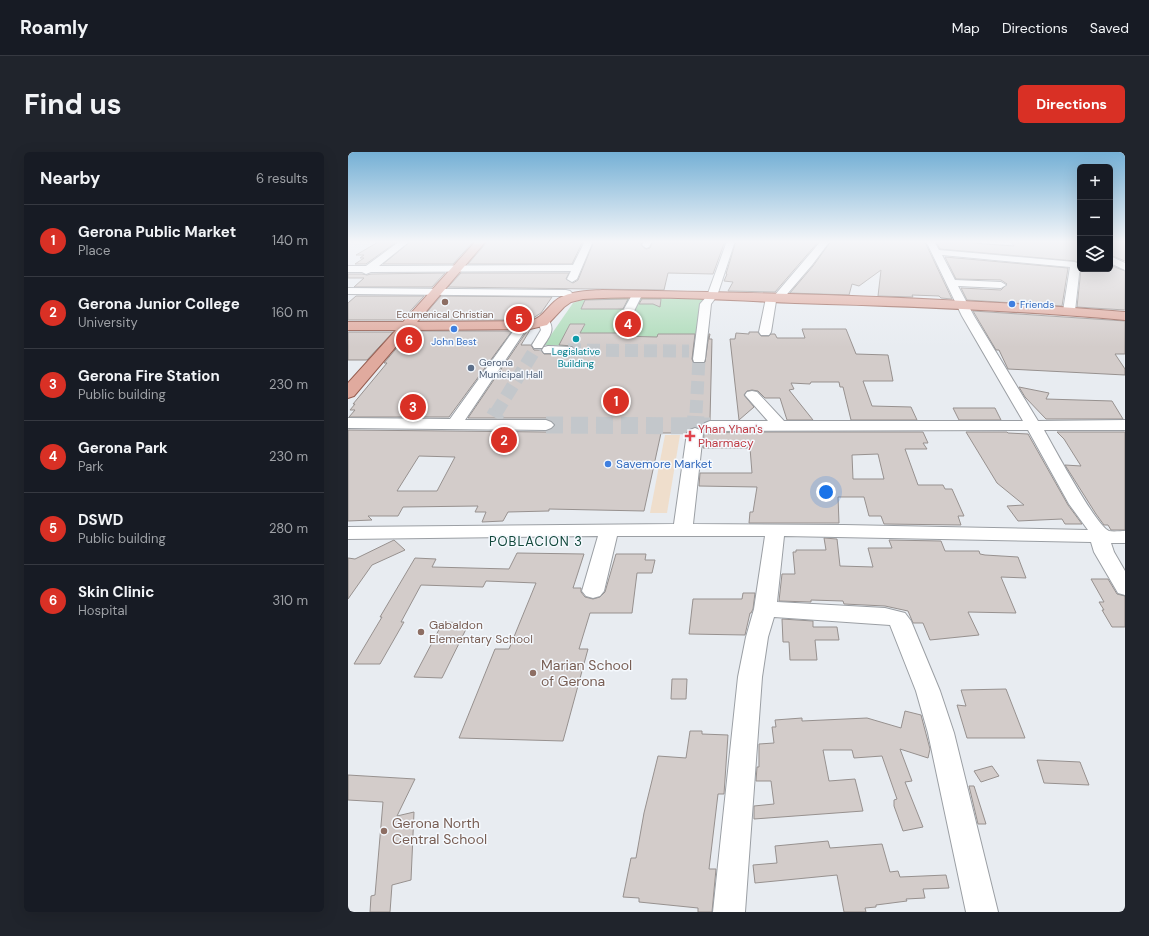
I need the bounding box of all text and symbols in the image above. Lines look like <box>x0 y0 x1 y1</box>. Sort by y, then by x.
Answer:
text: Roamly <box>20 15 89 40</box>
text: Map <box>952 19 980 37</box>
text: Directions <box>1002 19 1068 37</box>
text: Saved <box>1090 19 1129 37</box>
button: Directions <box>1018 85 1125 123</box>
text: Find us <box>24 86 122 123</box>
map controls <box>1077 164 1113 272</box>
button: + <box>1077 164 1113 200</box>
text: Nearby <box>40 167 100 189</box>
text: 6 results <box>256 170 308 187</box>
button: − <box>1077 200 1113 236</box>
text: Gerona Public Market <box>78 222 236 242</box>
text: 1 <box>51 232 55 249</box>
text: 140 m <box>272 232 308 249</box>
button: layers <box>1077 236 1113 272</box>
text: Place <box>78 242 110 259</box>
text: Gerona Junior College <box>78 294 240 314</box>
marker: Ecumenical Christian <box>440 297 450 307</box>
place label: Friends <box>1020 298 1054 311</box>
marker: Friends <box>1007 299 1017 309</box>
text: 2 <box>49 304 57 321</box>
text: 160 m <box>272 304 308 321</box>
pin: 5 <box>506 304 532 334</box>
place label: Ecumenical Christian <box>396 308 494 321</box>
pin: 4 <box>615 309 641 339</box>
text: University <box>78 314 138 331</box>
marker: John Best <box>449 324 459 334</box>
pin: 6 <box>396 325 422 355</box>
marker: Legislative Building <box>571 334 581 344</box>
place label: John Best <box>431 335 477 348</box>
place label: Legislative Building <box>552 345 600 370</box>
place label: Gerona Municipal Hall <box>479 356 543 381</box>
marker: Gerona Municipal Hall <box>466 363 476 373</box>
text: Gerona Fire Station <box>78 366 220 386</box>
text: 3 <box>49 376 57 393</box>
text: 230 m <box>269 376 308 393</box>
text: Public building <box>78 386 166 403</box>
pin: 1 <box>603 386 629 416</box>
pin: 3 <box>400 392 426 422</box>
place label: Yhan Yhan's Pharmacy <box>698 421 763 451</box>
pin: 2 <box>491 425 517 455</box>
marker: Yhan Yhan's Pharmacy <box>685 431 695 441</box>
text: Gerona Park <box>78 438 168 458</box>
text: 4 <box>49 448 57 465</box>
text: 230 m <box>269 448 308 465</box>
place label: Savemore Market <box>616 456 712 472</box>
text: Park <box>78 458 104 475</box>
marker: Savemore Market <box>603 459 613 469</box>
your location <box>816 482 836 502</box>
text: DSWD <box>78 510 123 530</box>
text: 5 <box>49 520 57 537</box>
text: 280 m <box>269 520 308 537</box>
text: Public building <box>78 530 166 547</box>
district label: POBLACION 3 <box>489 533 583 550</box>
text: Skin Clinic <box>78 582 154 602</box>
text: 6 <box>49 592 57 609</box>
text: 310 m <box>273 592 308 609</box>
text: Hospital <box>78 602 127 619</box>
place label: Gabaldon Elementary School <box>429 617 533 647</box>
marker: Gabaldon Elementary School <box>416 627 426 637</box>
place label: Marian School of Gerona <box>541 656 632 690</box>
marker: Marian School of Gerona <box>528 668 538 678</box>
place label: Gerona North Central School <box>392 814 487 848</box>
marker: Gerona North Central School <box>379 826 389 836</box>

